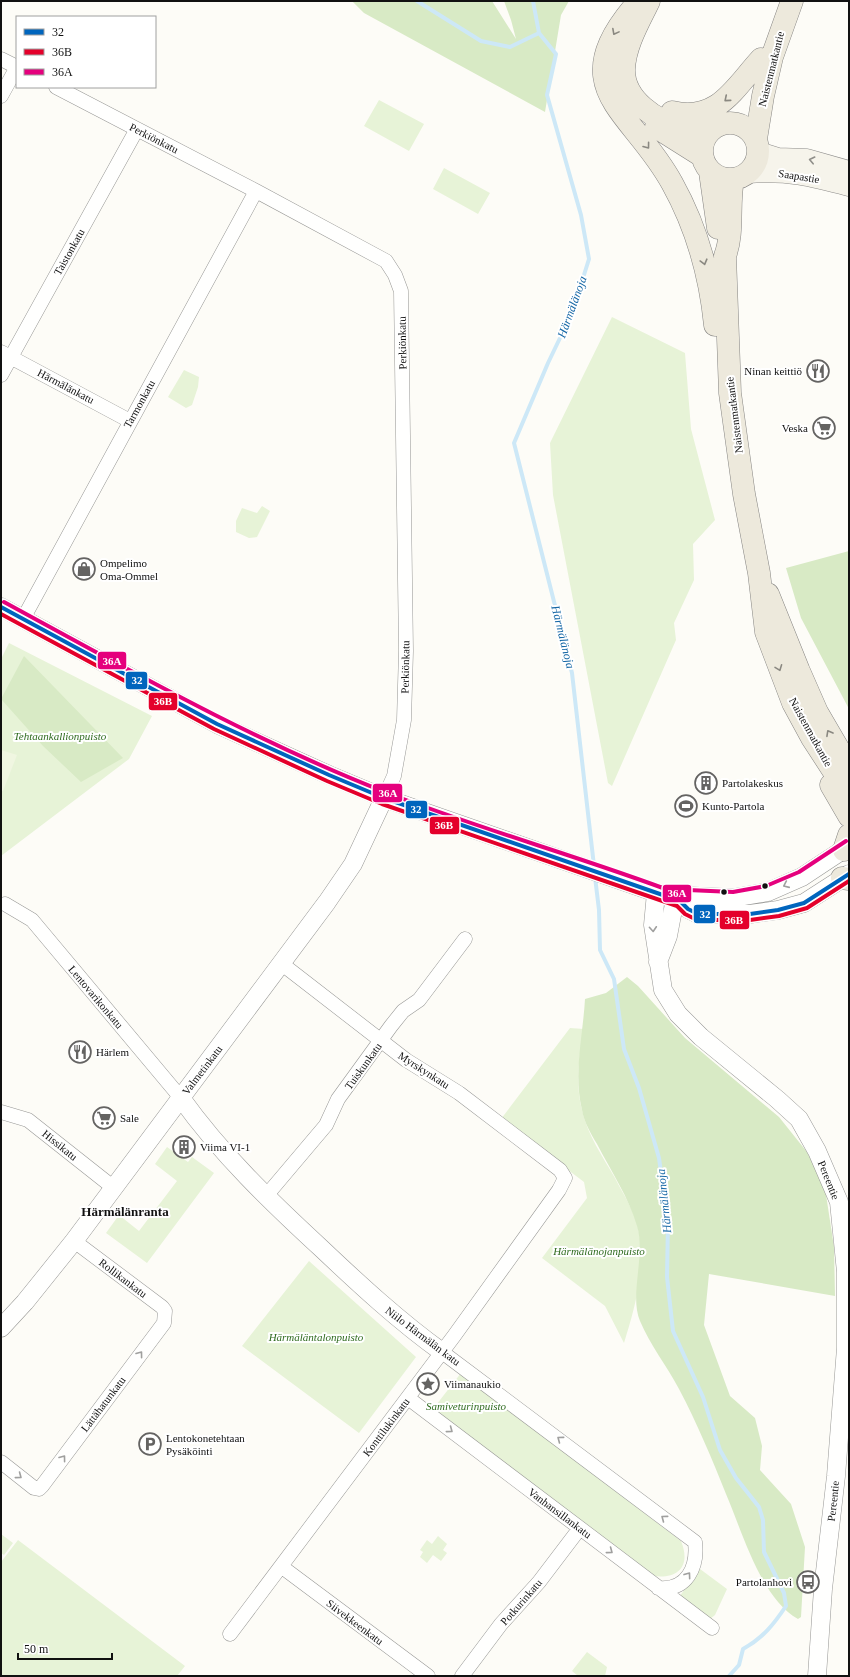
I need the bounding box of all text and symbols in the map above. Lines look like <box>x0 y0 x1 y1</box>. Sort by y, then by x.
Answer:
legend <box>16 16 156 88</box>
text: 32 <box>52 25 64 39</box>
one-way arrow <box>613 27 620 35</box>
street label: Naistenmatkantie <box>756 30 786 108</box>
text: 36B <box>52 45 72 59</box>
text: 36A <box>52 65 73 79</box>
one-way arrow <box>724 94 732 101</box>
street label: Perkiönkatu <box>128 121 181 156</box>
one-way arrow <box>643 141 650 148</box>
one-way arrow <box>809 156 815 164</box>
street label: Saapastie <box>778 167 821 185</box>
street label: Taistonkatu <box>51 226 87 277</box>
one-way arrow <box>699 258 708 265</box>
water label: Härmälänoja <box>554 274 590 341</box>
street label: Perkiönkatu <box>396 316 408 370</box>
restaurant icon: Ninan keittiö <box>805 358 831 384</box>
place label: Ninan keittiö <box>744 365 802 377</box>
street label: Härmälänkatu <box>36 366 97 406</box>
street label: Naistenmatkantie <box>723 376 745 454</box>
street label: Tarmonkatu <box>121 377 157 430</box>
supermarket icon: Veska <box>811 415 837 441</box>
place label: Veska <box>782 422 808 434</box>
shop icon: Ompelimo Oma-Ommel <box>71 556 97 582</box>
place label: Ompelimo Oma-Ommel <box>100 557 158 582</box>
water label: Härmälänoja <box>548 603 578 670</box>
street label: Perkiönkatu <box>399 640 411 694</box>
line badge: 36A <box>97 651 127 670</box>
text: 36A <box>103 655 122 667</box>
one-way arrow <box>774 665 783 672</box>
line badge: 32 <box>125 671 148 690</box>
text: 32 <box>132 674 143 686</box>
line badge: 36B <box>148 692 178 711</box>
text: 36B <box>154 695 173 707</box>
street label: Naistenmatkantie <box>787 695 835 769</box>
park label: Tehtaankallionpuisto <box>14 730 107 742</box>
one-way arrow <box>827 730 834 737</box>
building icon: Partolakeskus <box>693 770 719 796</box>
place label: Partolakeskus <box>722 777 783 789</box>
line badge: 36A <box>372 783 403 803</box>
text: 36A <box>379 787 398 799</box>
sports icon: Kunto-Partola <box>673 793 699 819</box>
line badge: 32 <box>405 800 428 819</box>
place label: Kunto-Partola <box>702 800 764 812</box>
text: 32 <box>411 803 422 815</box>
line badge: 36B <box>429 816 460 835</box>
text: 36B <box>435 819 454 831</box>
one-way arrow <box>783 880 791 888</box>
unlabelled marker <box>760 881 770 891</box>
line badge: 36A <box>662 884 692 903</box>
text: 36A <box>668 887 687 899</box>
unlabelled marker <box>719 887 729 897</box>
line badge: 32 <box>693 904 716 924</box>
text: 32 <box>700 908 711 920</box>
line badge: 36B <box>719 910 750 930</box>
text: 36B <box>725 914 744 926</box>
one-way arrow <box>649 926 658 932</box>
street label: Lentovarikonkatu <box>66 963 126 1031</box>
restaurant icon: Härlem <box>67 1039 93 1065</box>
street label: Tuiskunkatu <box>342 1040 384 1092</box>
street label: Valmetinkatu <box>180 1043 225 1097</box>
place label: Härlem <box>96 1046 129 1058</box>
street label: Myrskynkatu <box>396 1049 452 1091</box>
supermarket icon: Sale <box>91 1105 117 1131</box>
place label: Sale <box>120 1112 139 1124</box>
street label: Hissikatu <box>40 1127 80 1163</box>
building icon: Viima VI-1 <box>171 1134 197 1160</box>
place label: Viima VI-1 <box>200 1141 250 1153</box>
street label: Pereentie <box>816 1159 842 1201</box>
water label: Härmälänoja <box>654 1168 674 1235</box>
district label: Härmälänranta <box>81 1204 169 1219</box>
park label: Härmälänojanpuisto <box>552 1245 645 1257</box>
street label: Rollikankatu <box>97 1256 150 1300</box>
street label: Niilo Härmälän katu <box>383 1304 463 1368</box>
park label: Härmäläntalonpuisto <box>268 1331 364 1343</box>
one-way arrow <box>135 1351 143 1358</box>
place icon: Viimanaukio <box>415 1371 441 1397</box>
street label: Lättähatunkatu <box>78 1374 128 1434</box>
place label: Viimanaukio <box>444 1378 501 1390</box>
street label: Konttilukinkatu <box>360 1395 412 1458</box>
park label: Samiveturinpuisto <box>426 1400 507 1412</box>
one-way arrow <box>446 1426 453 1433</box>
parking icon: Lentokonetehtaan Pysäköinti <box>137 1431 163 1457</box>
place label: Lentokonetehtaan Pysäköinti <box>166 1432 245 1457</box>
one-way arrow <box>558 1437 565 1444</box>
one-way arrow <box>58 1456 65 1463</box>
one-way arrow <box>15 1472 22 1479</box>
street label: Pereentie <box>825 1480 841 1522</box>
street label: Vanhansillankatu <box>526 1485 594 1541</box>
one-way arrow <box>661 1516 668 1523</box>
one-way arrow <box>605 1546 612 1553</box>
bus stop icon: Partolanhovi <box>795 1569 821 1595</box>
one-way arrow <box>683 1572 690 1579</box>
street label: Potkurinkatu <box>498 1576 544 1627</box>
place label: Partolanhovi <box>736 1576 792 1588</box>
street label: Siivekkeenkatu <box>324 1597 386 1647</box>
scale bar <box>18 1635 112 1661</box>
text: 50 m <box>24 1642 49 1656</box>

